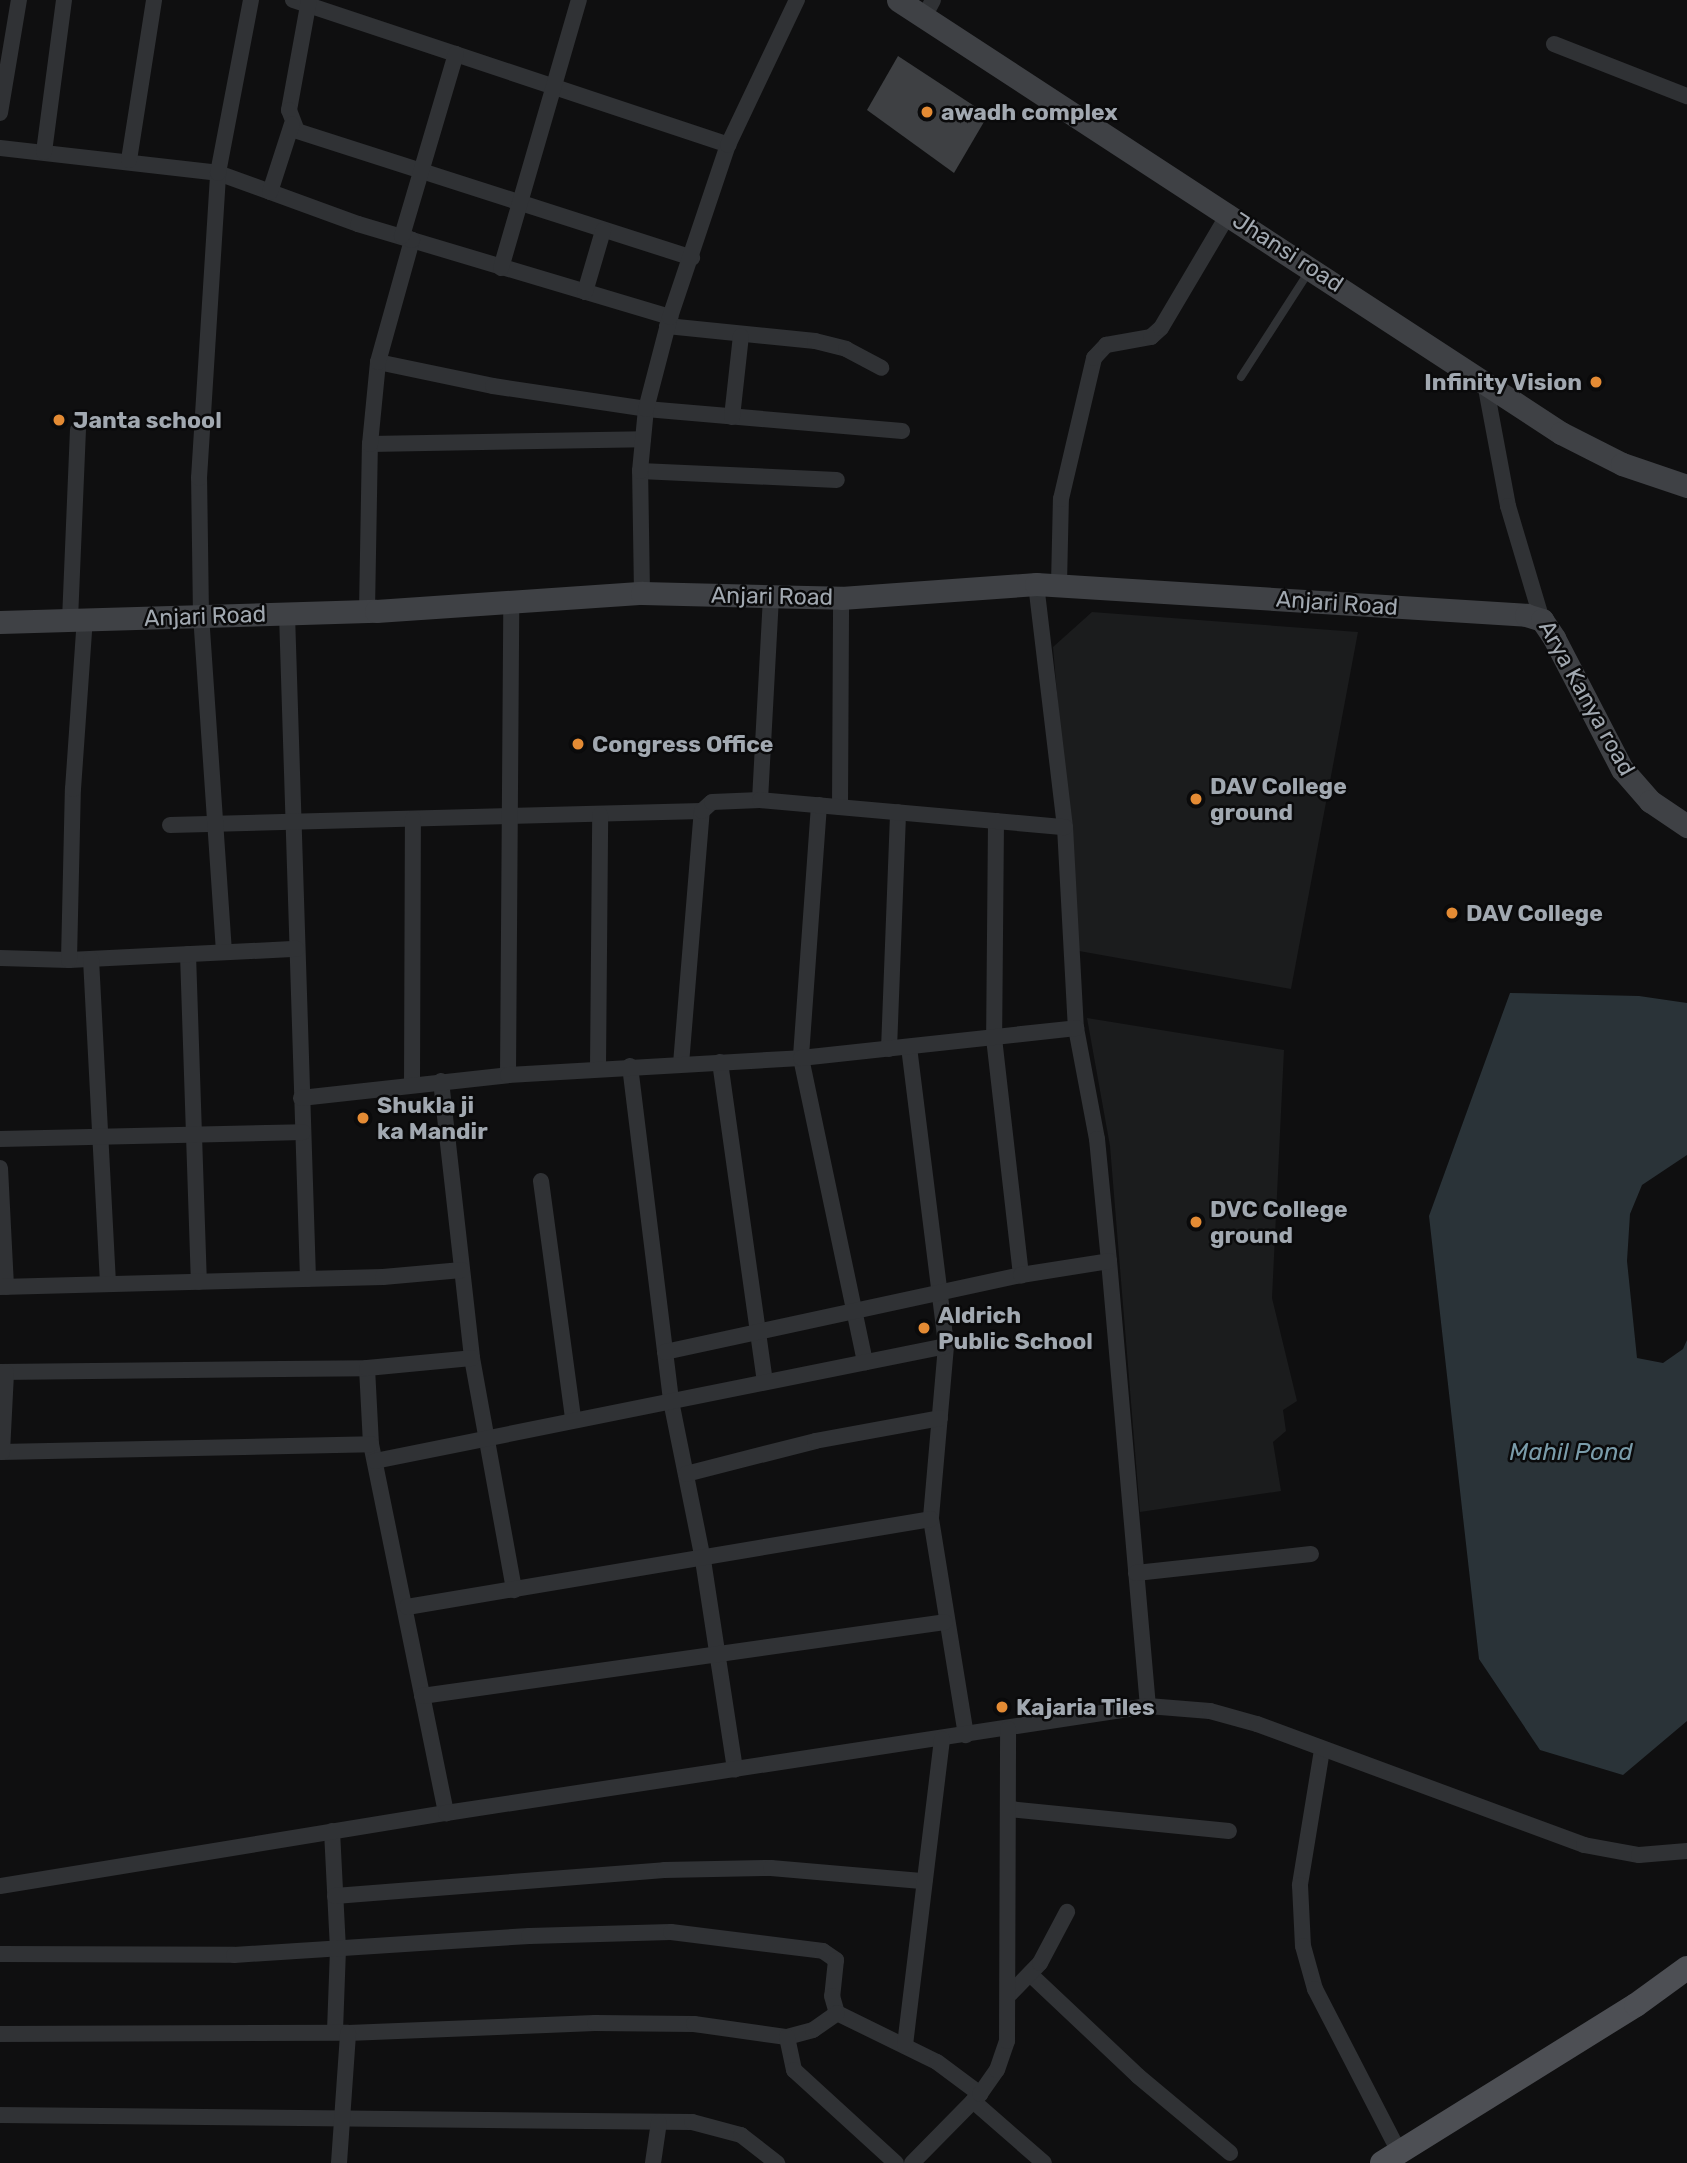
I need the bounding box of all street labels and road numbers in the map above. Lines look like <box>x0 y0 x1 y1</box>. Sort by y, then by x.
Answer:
street label: Jhansi road <box>1228 206 1348 298</box>
street label: Anjari Road <box>711 581 833 611</box>
street label: Anjari Road <box>1275 585 1399 621</box>
street label: Anjari Road <box>143 600 267 632</box>
street label: Arya Kanya road <box>1533 616 1641 780</box>

